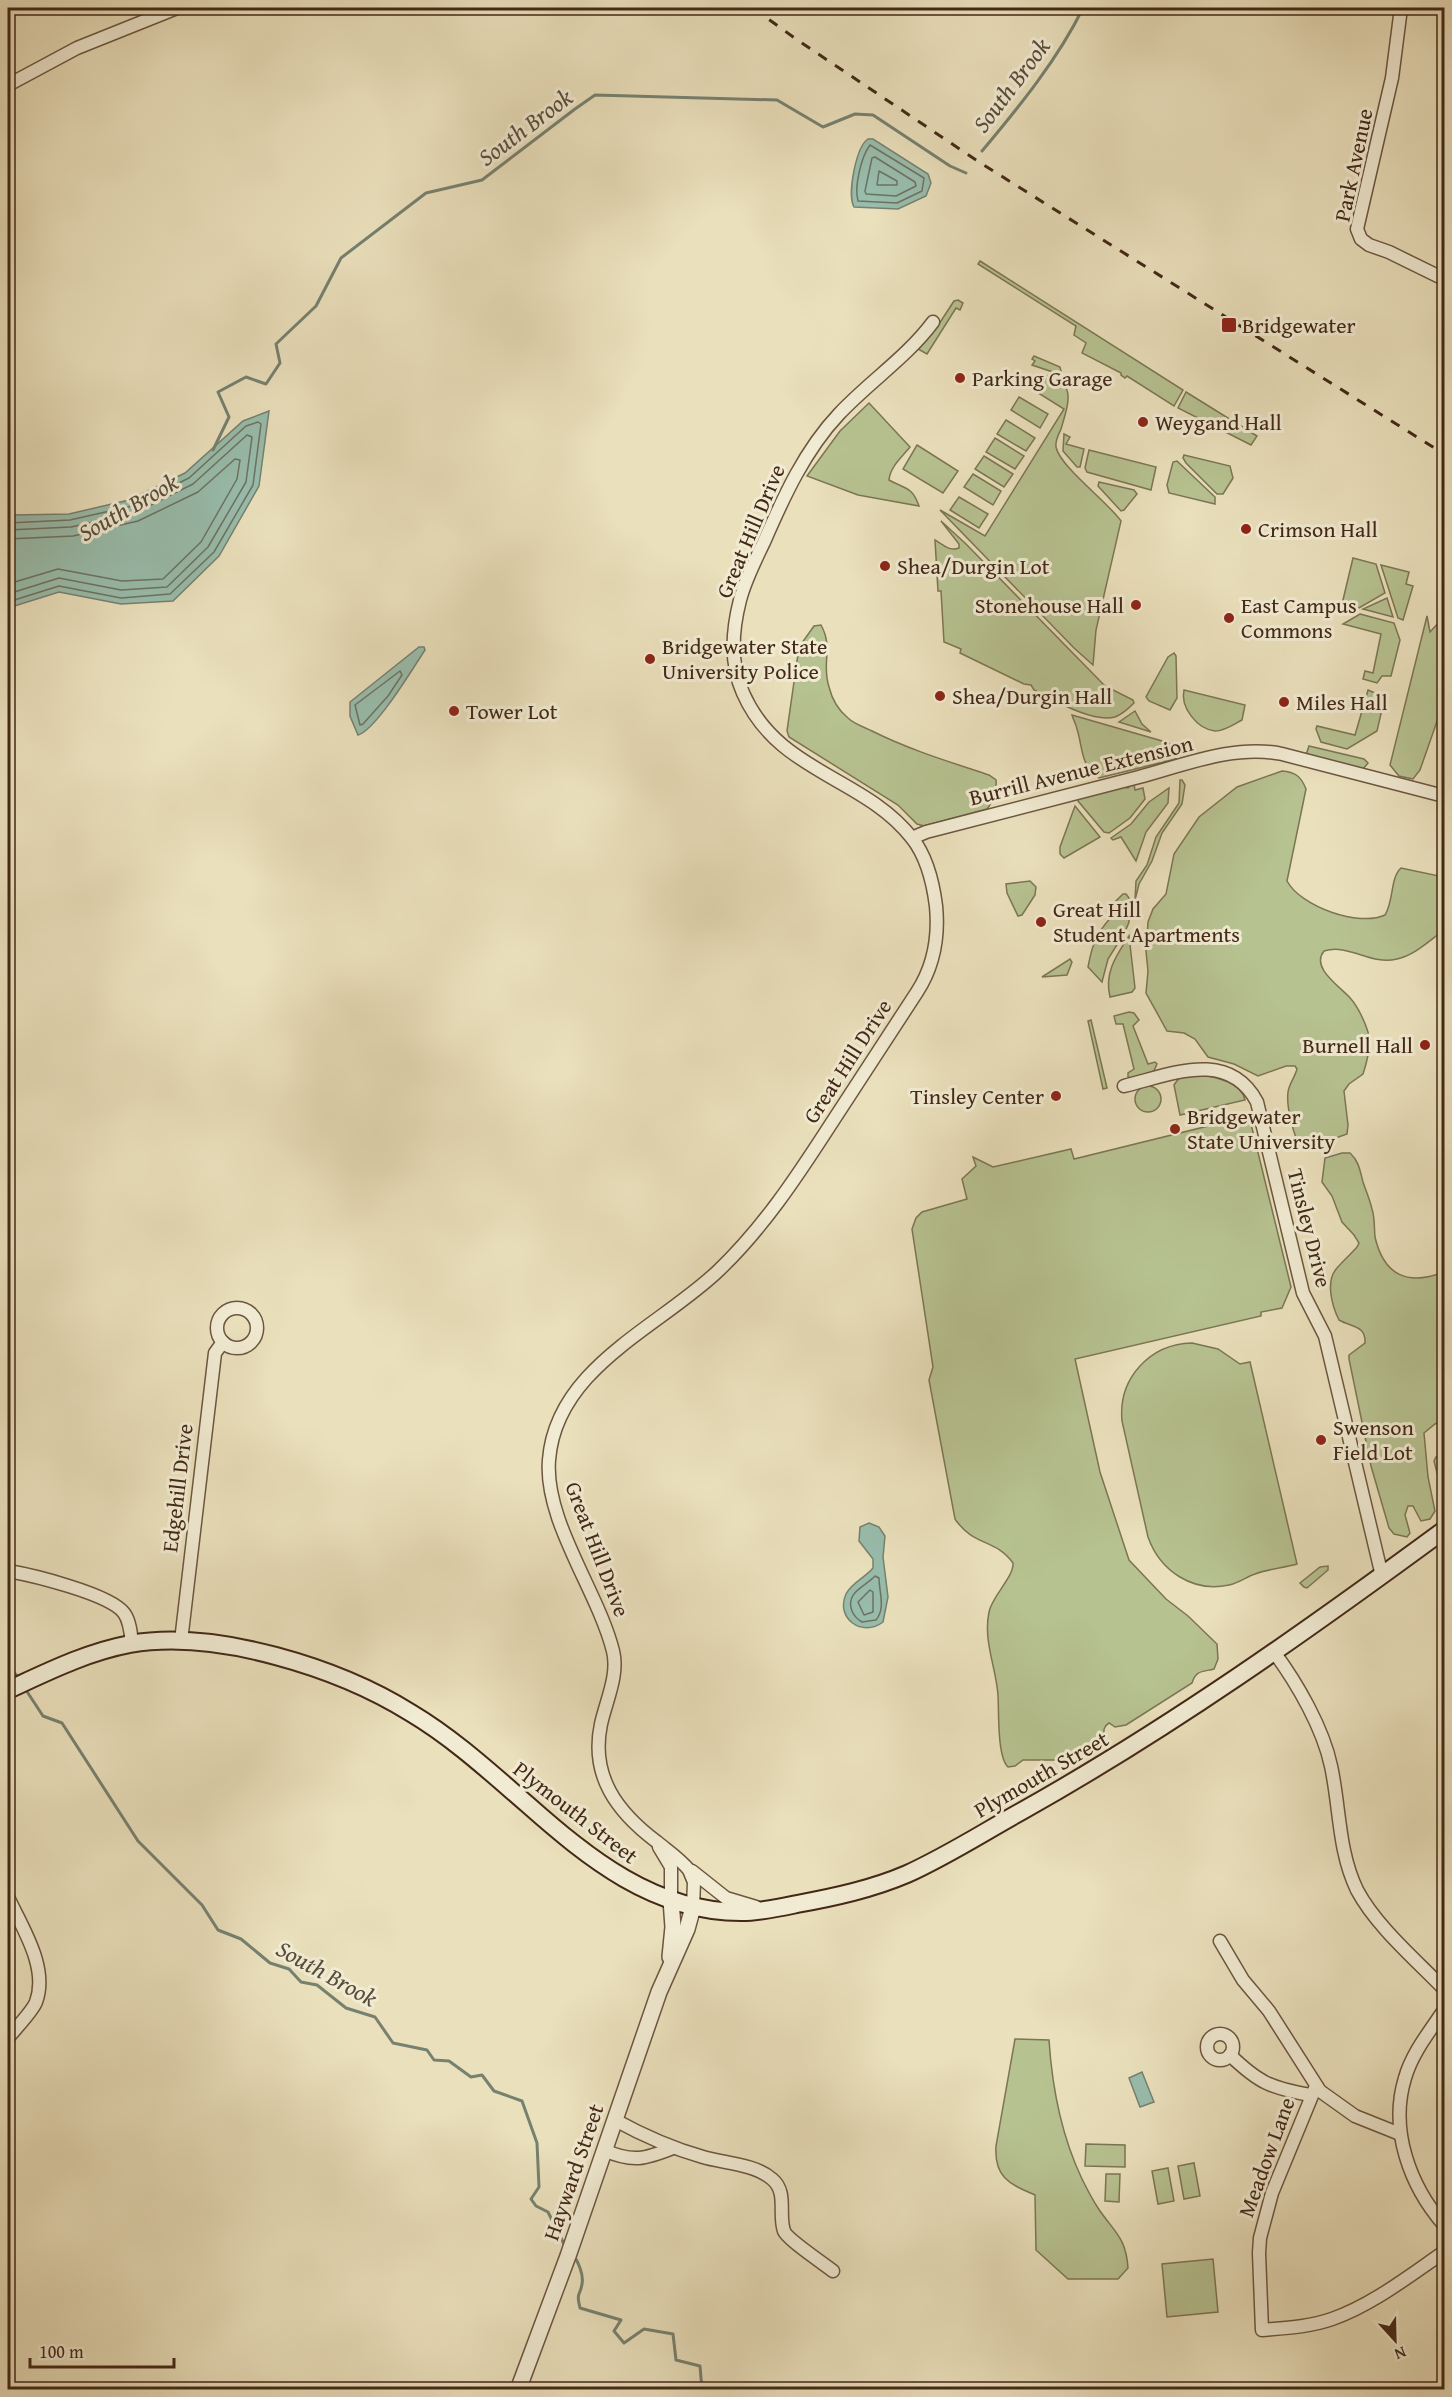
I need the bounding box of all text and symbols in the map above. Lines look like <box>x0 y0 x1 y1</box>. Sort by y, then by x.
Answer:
water label: South Brook <box>964 30 1058 140</box>
water label: South Brook <box>470 80 580 174</box>
street label: Park Avenue <box>1325 105 1381 225</box>
place label: Bridgewater <box>1242 309 1356 341</box>
marker: Bridgewater <box>1220 316 1238 334</box>
place label: Parking Garage <box>972 362 1113 394</box>
marker: Parking Garage <box>953 371 967 385</box>
place label: Weygand Hall <box>1155 406 1282 438</box>
marker: Weygand Hall <box>1136 415 1150 429</box>
street label: Great Hill Drive <box>707 459 793 603</box>
water label: South Brook <box>71 464 185 550</box>
place label: Crimson Hall <box>1258 513 1378 545</box>
marker: Crimson Hall <box>1239 522 1253 536</box>
place label: Shea/Durgin Lot <box>897 550 1050 582</box>
marker: Shea/Durgin Lot <box>878 559 892 573</box>
place label: Stonehouse Hall <box>975 589 1124 621</box>
place label: East Campus Commons <box>1241 589 1357 646</box>
marker: Stonehouse Hall <box>1129 598 1143 612</box>
marker: East Campus Commons <box>1222 611 1236 625</box>
place label: Bridgewater State University Police <box>662 630 827 687</box>
marker: Bridgewater State University Police <box>643 652 657 666</box>
place label: Shea/Durgin Hall <box>952 680 1112 712</box>
place label: Miles Hall <box>1296 686 1388 718</box>
marker: Shea/Durgin Hall <box>933 689 947 703</box>
place label: Tower Lot <box>466 695 558 727</box>
marker: Miles Hall <box>1277 695 1291 709</box>
marker: Tower Lot <box>447 704 461 718</box>
street label: Burrill Avenue Extension <box>966 727 1197 813</box>
place label: Great Hill Student Apartments <box>1053 893 1240 950</box>
marker: Great Hill Student Apartments <box>1034 915 1048 929</box>
street label: Great Hill Drive <box>795 993 899 1129</box>
place label: Burnell Hall <box>1302 1029 1413 1061</box>
marker: Burnell Hall <box>1418 1038 1432 1052</box>
place label: Tinsley Center <box>910 1080 1044 1112</box>
marker: Tinsley Center <box>1049 1089 1063 1103</box>
place label: Bridgewater State University <box>1187 1100 1335 1157</box>
marker: Bridgewater State University <box>1168 1122 1182 1136</box>
street label: Tinsley Drive <box>1280 1165 1340 1291</box>
place label: Swenson Field Lot <box>1333 1411 1415 1468</box>
street label: Edgehill Drive <box>153 1422 201 1554</box>
marker: Swenson Field Lot <box>1314 1433 1328 1447</box>
street label: Great Hill Drive <box>558 1477 638 1621</box>
street label: Plymouth Street <box>968 1722 1114 1826</box>
street label: Plymouth Street <box>507 1753 645 1871</box>
water label: South Brook <box>270 1931 384 2015</box>
street label: Meadow Lane <box>1229 2092 1303 2222</box>
street label: Hayward Street <box>535 2099 611 2245</box>
north arrow <box>1365 2310 1425 2370</box>
scale bar <box>30 2331 174 2369</box>
text: 100 m <box>39 2338 84 2365</box>
text: N <box>1391 2341 1410 2367</box>

